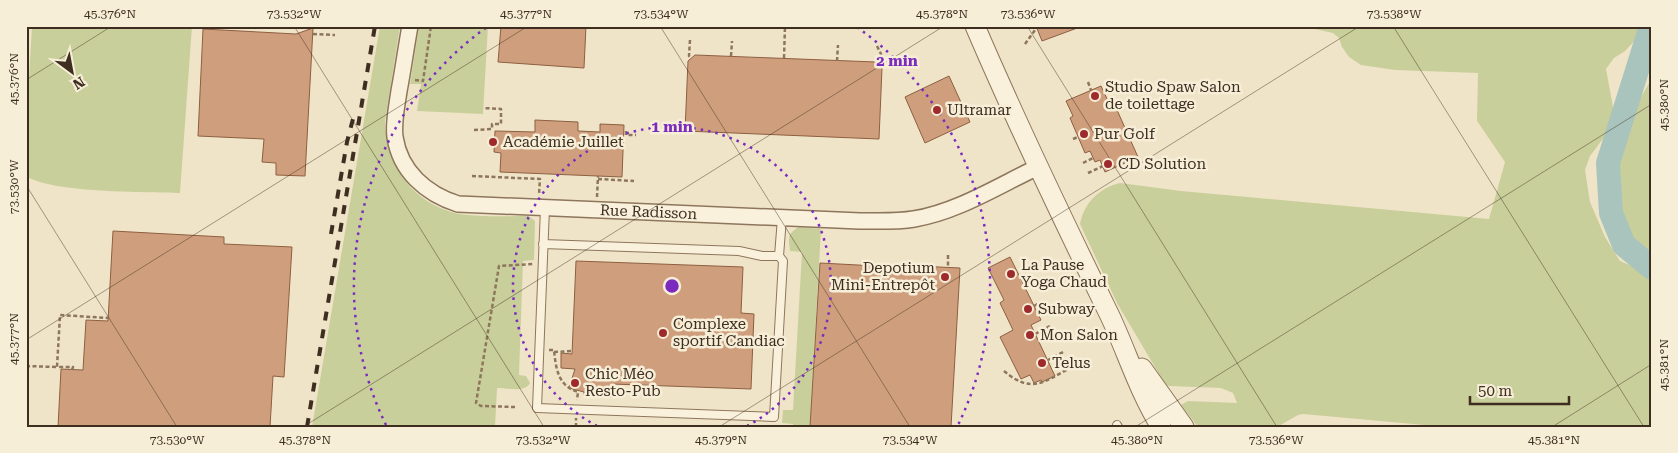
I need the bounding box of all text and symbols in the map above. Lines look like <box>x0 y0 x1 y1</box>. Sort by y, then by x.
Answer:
text: 45.376°N <box>84 7 136 21</box>
text: 73.532°W <box>267 7 322 21</box>
text: 45.377°N <box>500 7 552 21</box>
text: 73.534°W <box>634 7 689 21</box>
text: 45.378°N <box>916 7 968 21</box>
text: 73.536°W <box>1001 7 1056 21</box>
text: 73.538°W <box>1367 7 1422 21</box>
north arrow <box>48 48 98 98</box>
text: 2 min <box>876 52 918 70</box>
text: 45.376°N <box>7 53 21 105</box>
text: N <box>70 73 88 93</box>
place label: Studio Spaw Salon de toilettage <box>1105 78 1241 113</box>
text: 45.380°N <box>1657 79 1671 131</box>
marker: Studio Spaw Salon de toilettage <box>1089 90 1101 102</box>
place label: Ultramar <box>947 101 1011 119</box>
marker: Ultramar <box>931 104 943 116</box>
text: 1 min <box>651 118 693 136</box>
place label: Pur Golf <box>1094 125 1156 143</box>
marker: Pur Golf <box>1078 128 1090 140</box>
place label: Académie Juillet <box>503 133 624 151</box>
marker: Académie Juillet <box>487 136 499 148</box>
place label: CD Solution <box>1118 155 1207 173</box>
marker: CD Solution <box>1102 158 1114 170</box>
text: 73.530°W <box>7 159 21 214</box>
street label: Rue Radisson <box>599 201 698 223</box>
place label: La Pause Yoga Chaud <box>1021 256 1107 291</box>
place label: Depotium Mini-Entrepôt <box>831 259 935 294</box>
marker: La Pause Yoga Chaud <box>1005 268 1017 280</box>
marker: Depotium Mini-Entrepôt <box>939 271 951 283</box>
centre of rings <box>663 277 681 295</box>
place label: Subway <box>1038 300 1095 318</box>
marker: Subway <box>1022 303 1034 315</box>
text: 45.377°N <box>7 313 21 365</box>
place label: Complexe sportif Candiac <box>673 315 785 350</box>
place label: Mon Salon <box>1040 326 1118 344</box>
marker: Complexe sportif Candiac <box>657 327 669 339</box>
marker: Mon Salon <box>1024 329 1036 341</box>
text: 45.381°N <box>1657 339 1671 391</box>
place label: Telus <box>1052 354 1090 372</box>
marker: Telus <box>1036 357 1048 369</box>
place label: Chic Méo Resto-Pub <box>585 365 661 400</box>
scale bar <box>1470 373 1569 405</box>
marker: Chic Méo Resto-Pub <box>569 377 581 389</box>
text: 50 m <box>1478 382 1513 400</box>
text: 73.530°W <box>150 433 205 447</box>
text: 45.378°N <box>279 433 331 447</box>
text: 73.532°W <box>516 433 571 447</box>
text: 45.379°N <box>695 433 747 447</box>
text: 73.534°W <box>883 433 938 447</box>
text: 45.380°N <box>1111 433 1163 447</box>
text: 73.536°W <box>1249 433 1304 447</box>
text: 45.381°N <box>1528 433 1580 447</box>

